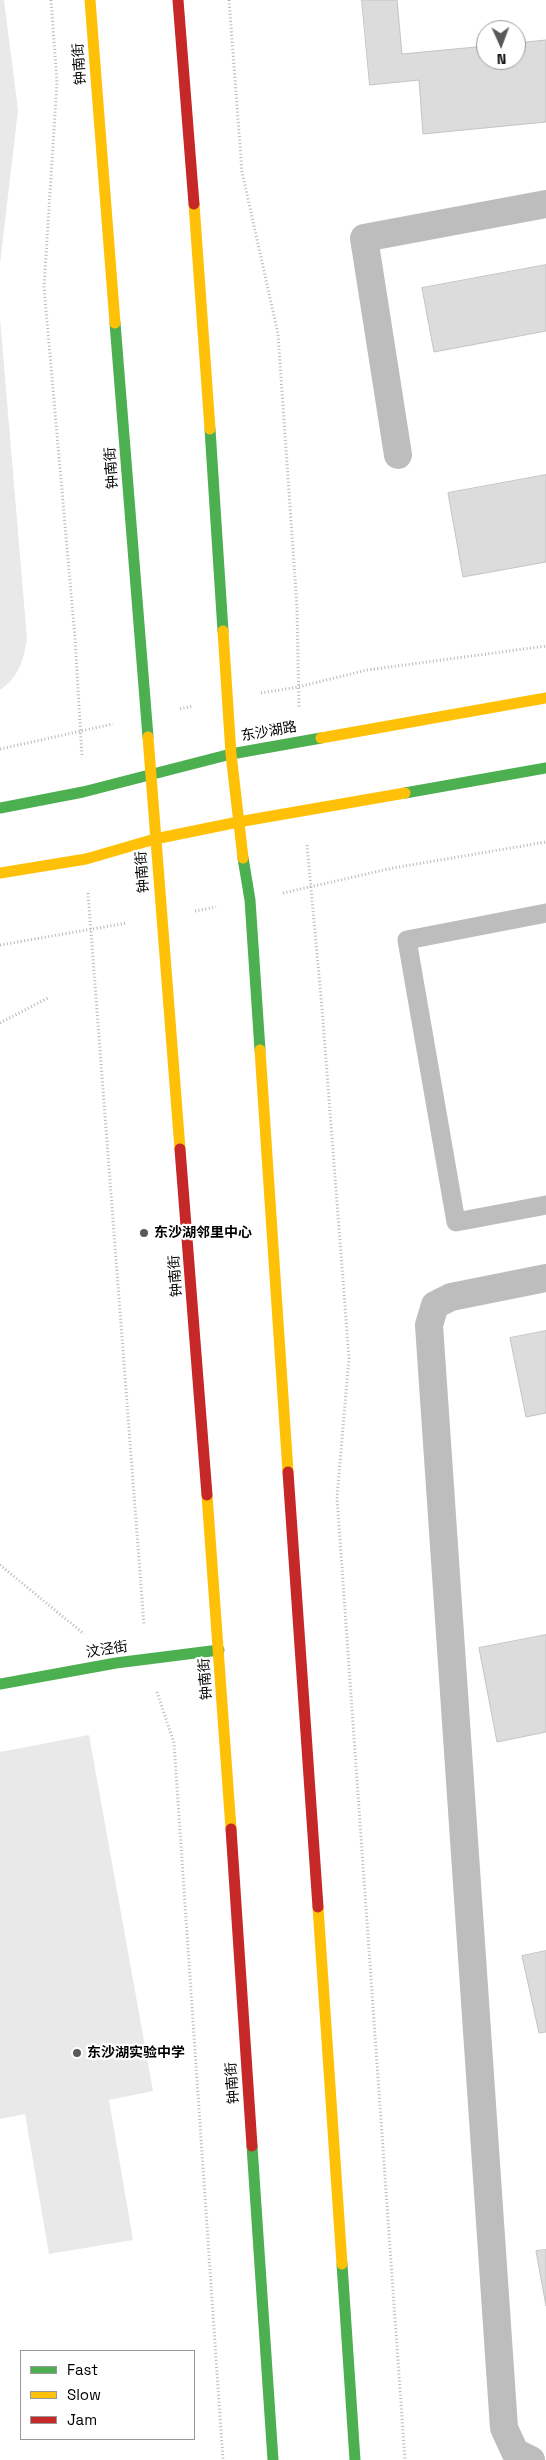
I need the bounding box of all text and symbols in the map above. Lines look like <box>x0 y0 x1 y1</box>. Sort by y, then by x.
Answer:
north arrow <box>476 20 526 70</box>
street label: 钟南街 <box>70 42 90 86</box>
text: N <box>496 50 507 68</box>
street label: 钟南街 <box>102 446 122 490</box>
street label: 东沙湖路 <box>240 719 298 745</box>
street label: 钟南街 <box>133 850 153 894</box>
place label: 东沙湖邻里中心 <box>154 1225 252 1241</box>
marker: 东沙湖邻里中心 <box>138 1227 150 1239</box>
street label: 钟南街 <box>166 1254 186 1298</box>
street label: 汶泾街 <box>85 1638 129 1662</box>
street label: 钟南街 <box>196 1657 216 1701</box>
place label: 东沙湖实验中学 <box>87 2045 185 2061</box>
marker: 东沙湖实验中学 <box>71 2047 83 2059</box>
street label: 钟南街 <box>223 2061 243 2105</box>
legend <box>20 2350 195 2440</box>
text: Fast <box>67 2360 98 2379</box>
text: Slow <box>67 2385 101 2404</box>
text: Jam <box>67 2410 97 2429</box>

